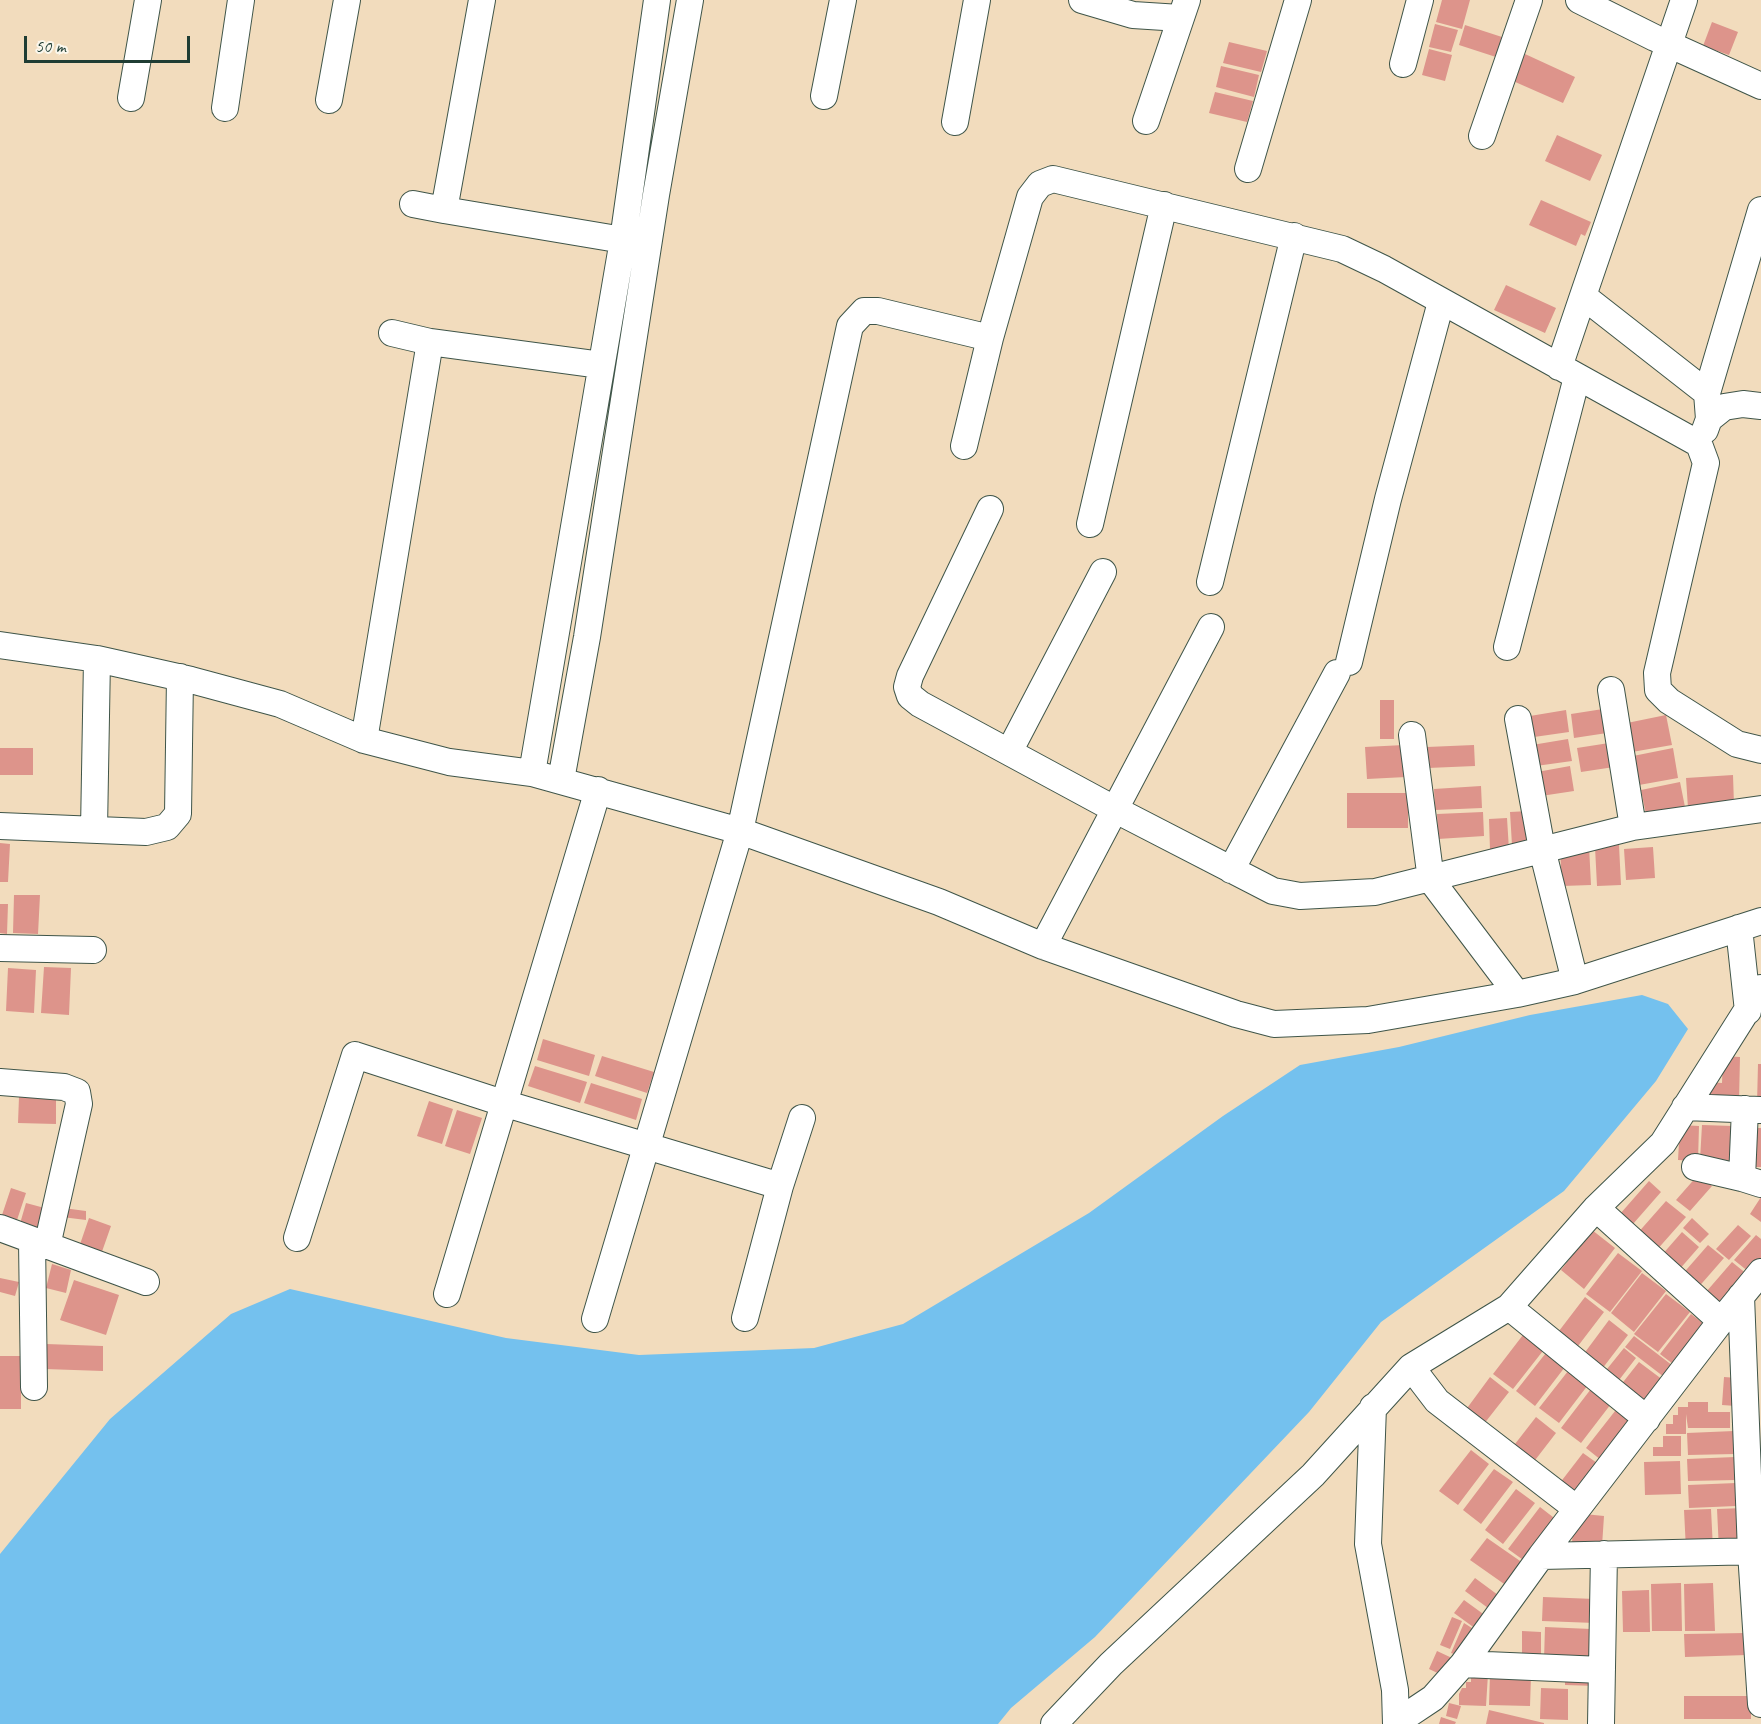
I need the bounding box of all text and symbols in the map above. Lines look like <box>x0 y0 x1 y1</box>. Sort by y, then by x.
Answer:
scale bar <box>27 24 194 62</box>
text: 50 m <box>35 35 66 57</box>

